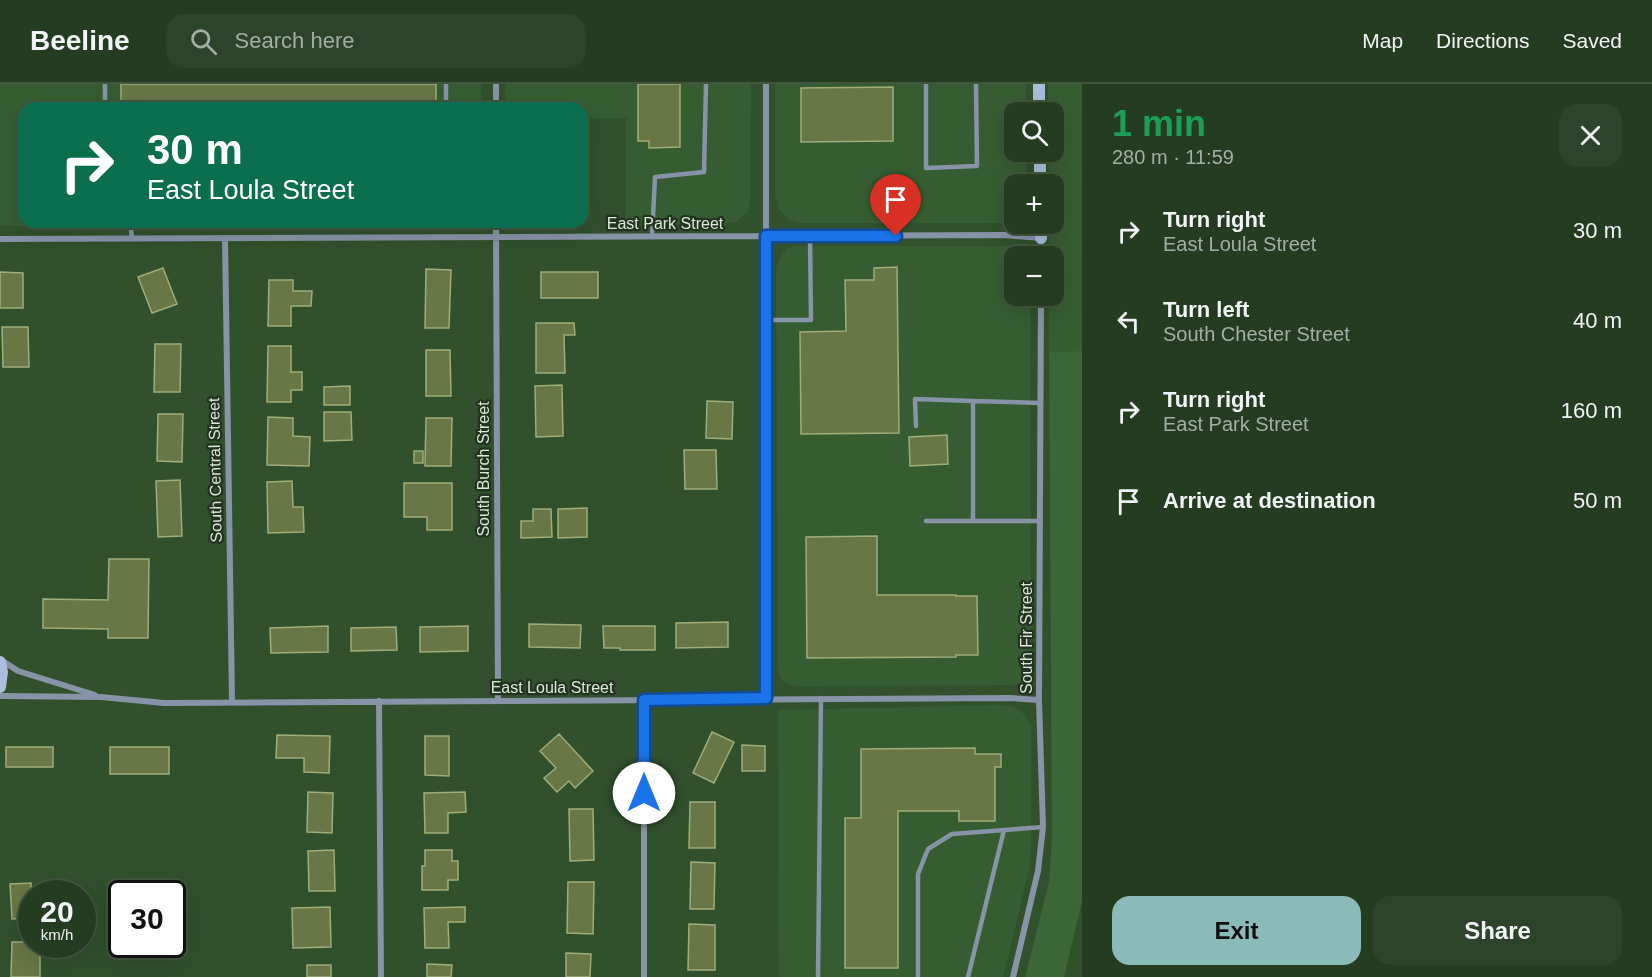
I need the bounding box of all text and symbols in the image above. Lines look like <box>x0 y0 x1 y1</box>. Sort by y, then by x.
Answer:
search box <box>166 14 586 68</box>
text: Beeline <box>30 25 130 56</box>
icon: search <box>187 25 220 58</box>
text: Search here <box>235 28 354 53</box>
text: Map <box>1362 29 1403 52</box>
text: Directions <box>1436 29 1529 52</box>
text: Saved <box>1562 29 1622 52</box>
map controls <box>1004 102 1064 306</box>
button: search <box>1004 102 1064 162</box>
text: 1 min <box>1112 103 1206 144</box>
button: close <box>1559 104 1622 167</box>
icon: right <box>48 126 126 204</box>
text: 30 m <box>147 126 243 173</box>
text: 280 m · 11:59 <box>1112 146 1234 168</box>
pin <box>870 174 921 236</box>
button: + <box>1004 174 1064 234</box>
text: East Loula Street <box>147 175 354 205</box>
icon: arrive <box>879 183 912 216</box>
text: Turn right <box>1163 207 1265 232</box>
street label: East Park Street <box>607 215 724 232</box>
icon: right <box>1112 215 1145 248</box>
text: 30 m <box>1573 218 1622 243</box>
text: East Loula Street <box>1163 233 1316 255</box>
button: − <box>1004 246 1064 306</box>
text: Turn left <box>1163 297 1249 322</box>
icon: left <box>1112 305 1145 338</box>
text: 40 m <box>1573 308 1622 333</box>
text: South Chester Street <box>1163 323 1350 345</box>
text: Turn right <box>1163 387 1265 412</box>
icon: right <box>1112 395 1145 428</box>
street label: South Central Street <box>205 397 225 543</box>
text: 160 m <box>1561 398 1622 423</box>
street label: South Burch Street <box>475 401 492 537</box>
text: East Park Street <box>1163 413 1309 435</box>
icon: arrive <box>1112 485 1145 518</box>
text: Arrive at destination <box>1163 488 1376 513</box>
text: 50 m <box>1573 488 1622 513</box>
street label: South Fir Street <box>1018 581 1035 694</box>
street label: East Loula Street <box>491 679 614 696</box>
position arrow <box>612 761 676 825</box>
speed limit sign: 30 <box>108 880 186 958</box>
text: 20 <box>40 895 74 928</box>
button: Exit <box>1112 896 1361 965</box>
button: Share <box>1373 896 1622 965</box>
text: km/h <box>41 926 73 943</box>

